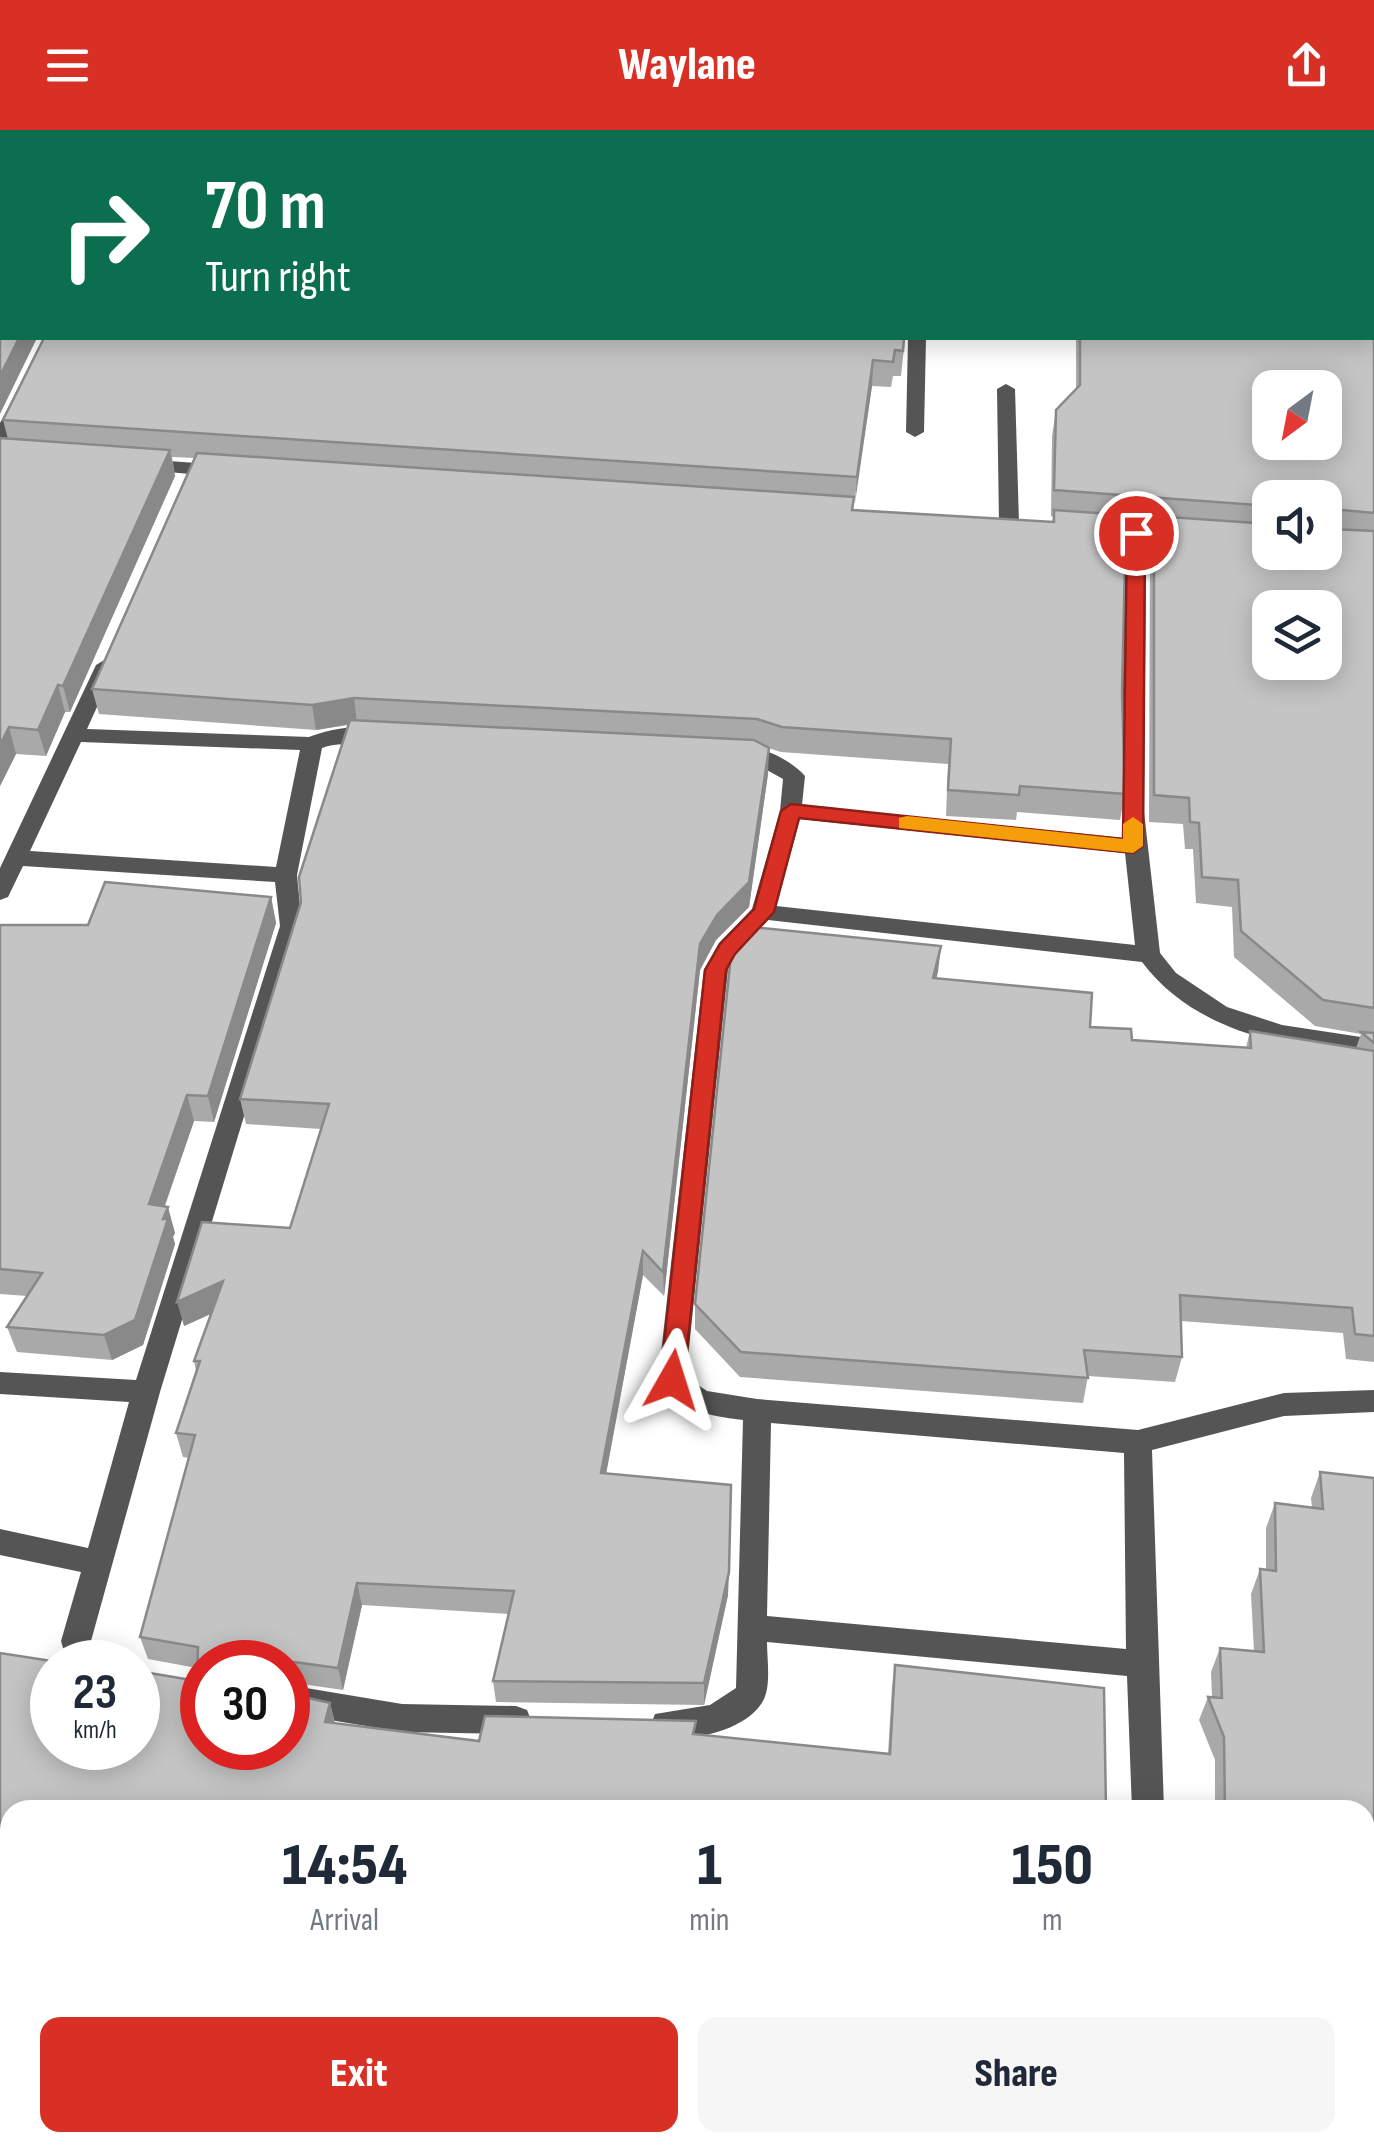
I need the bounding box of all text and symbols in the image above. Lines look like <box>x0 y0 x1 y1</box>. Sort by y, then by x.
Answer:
icon: menu <box>40 38 95 93</box>
text: Waylane <box>618 38 756 93</box>
icon: share <box>1279 38 1334 93</box>
text: 70 m <box>205 165 326 249</box>
icon: right <box>40 170 170 300</box>
text: Turn right <box>205 250 351 305</box>
north arrow <box>1252 370 1342 460</box>
map controls <box>1252 370 1342 680</box>
button: sound <box>1252 480 1342 570</box>
pin <box>1094 491 1179 576</box>
icon: arrive <box>1109 506 1164 561</box>
button: layers <box>1252 590 1342 680</box>
position arrow <box>620 1328 724 1432</box>
speed limit sign: 30 <box>180 1640 310 1770</box>
text: 23 <box>73 1663 117 1723</box>
text: km/h <box>73 1715 117 1746</box>
text: 14:54 <box>282 1830 407 1902</box>
text: 1 <box>697 1830 722 1902</box>
text: 150 <box>1012 1830 1093 1902</box>
text: Arrival <box>310 1901 379 1940</box>
text: min <box>689 1901 730 1940</box>
text: m <box>1042 1901 1063 1940</box>
button: Exit <box>40 2017 678 2132</box>
button: Share <box>698 2017 1335 2132</box>

